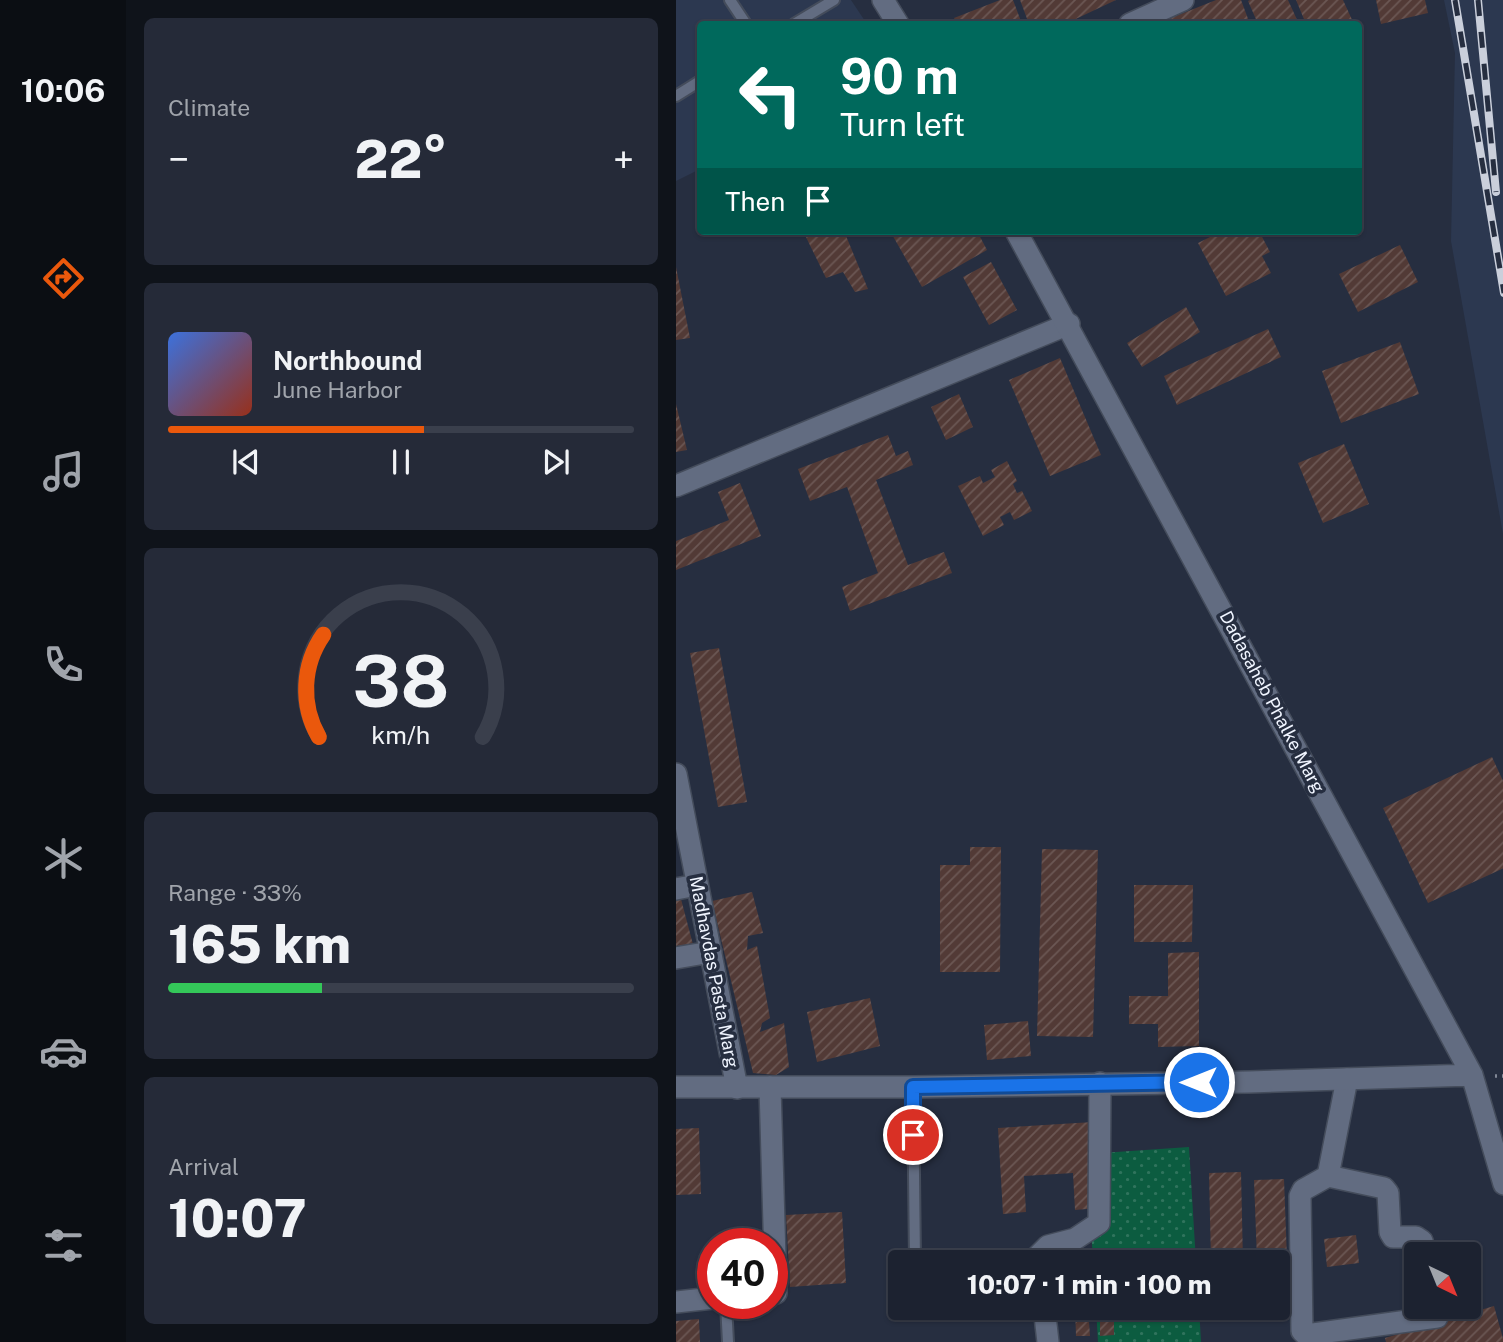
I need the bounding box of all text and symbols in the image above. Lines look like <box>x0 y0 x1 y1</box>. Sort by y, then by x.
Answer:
text: 90 m <box>840 47 959 105</box>
icon: left <box>725 49 816 140</box>
text: 10:06 <box>21 72 105 109</box>
text: Climate <box>168 94 250 121</box>
text: Turn left <box>840 106 965 143</box>
text: 22° <box>355 129 447 190</box>
text: − <box>168 137 189 182</box>
text: + <box>613 137 634 182</box>
icon: arrive <box>799 182 837 220</box>
text: Then <box>725 186 785 217</box>
icon: directions <box>39 254 88 303</box>
text: Northbound <box>273 345 422 376</box>
text: June Harbor <box>273 376 402 403</box>
icon: previous <box>227 443 265 481</box>
icon: pause <box>382 443 420 481</box>
icon: next <box>537 443 575 481</box>
icon: music <box>39 447 88 496</box>
street label: Dadasaheb Phalke Marg <box>1216 607 1329 796</box>
text: 38 <box>352 638 450 723</box>
icon: phone <box>39 640 88 689</box>
text: km/h <box>372 720 430 750</box>
icon: climate <box>39 834 88 883</box>
street label: Madhavdas Pasta Marg <box>686 874 743 1069</box>
text: Range · 33% <box>168 879 302 906</box>
text: 165 km <box>168 914 351 975</box>
icon: car <box>39 1027 88 1076</box>
position arrow <box>1162 1045 1236 1119</box>
pin <box>883 1105 943 1165</box>
icon: arrive <box>894 1116 932 1154</box>
text: Arrival <box>168 1153 239 1180</box>
text: 10:07 <box>168 1188 307 1249</box>
icon: filters <box>39 1221 88 1270</box>
speed limit sign: 40 <box>697 1228 788 1319</box>
north arrow <box>1404 1242 1481 1320</box>
map controls <box>1404 1242 1481 1319</box>
text: 10:07 · 1 min · 100 m <box>967 1269 1211 1300</box>

